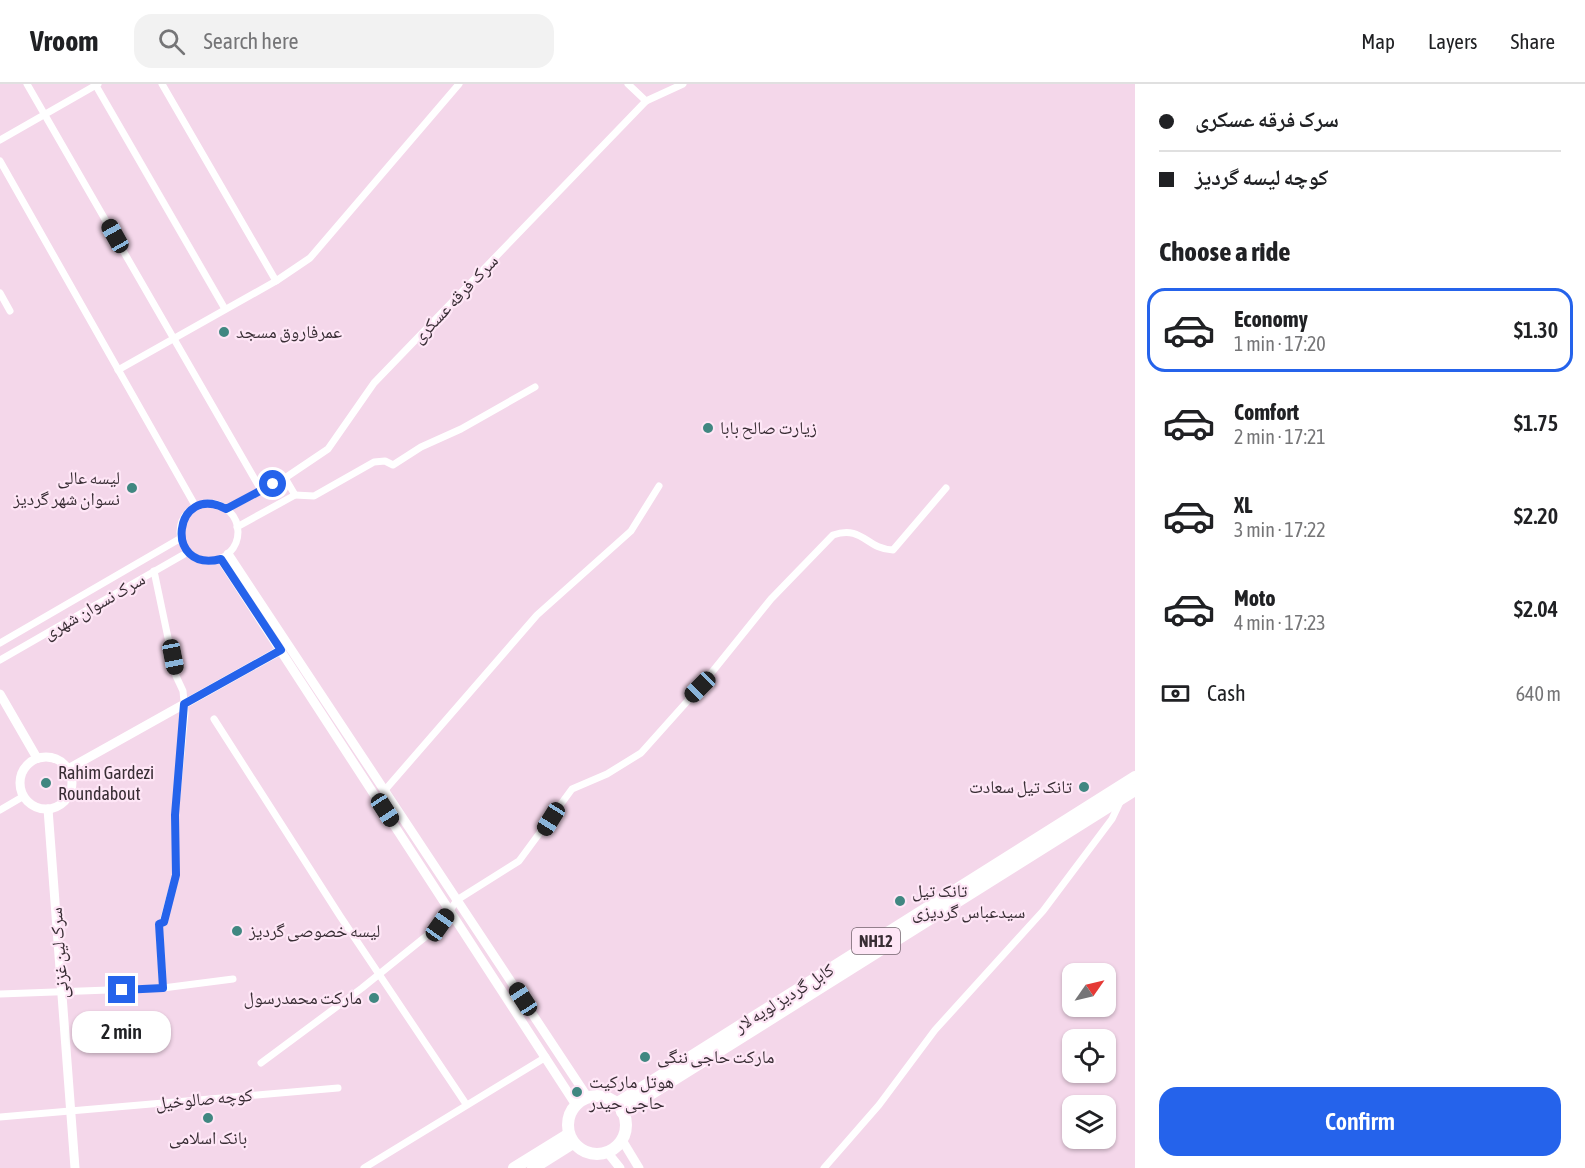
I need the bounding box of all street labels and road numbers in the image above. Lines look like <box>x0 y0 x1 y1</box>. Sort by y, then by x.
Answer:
street label: سرک فرقه عسکری <box>407 250 503 348</box>
street label: سرک نسوان شهری <box>39 568 149 644</box>
street label: سرک لین غزنی <box>45 907 73 999</box>
road number: NH12 <box>852 928 900 954</box>
street label: کابل گردیز لویه لار <box>729 958 838 1038</box>
street label: کوچه صالوخیل <box>155 1084 254 1114</box>

